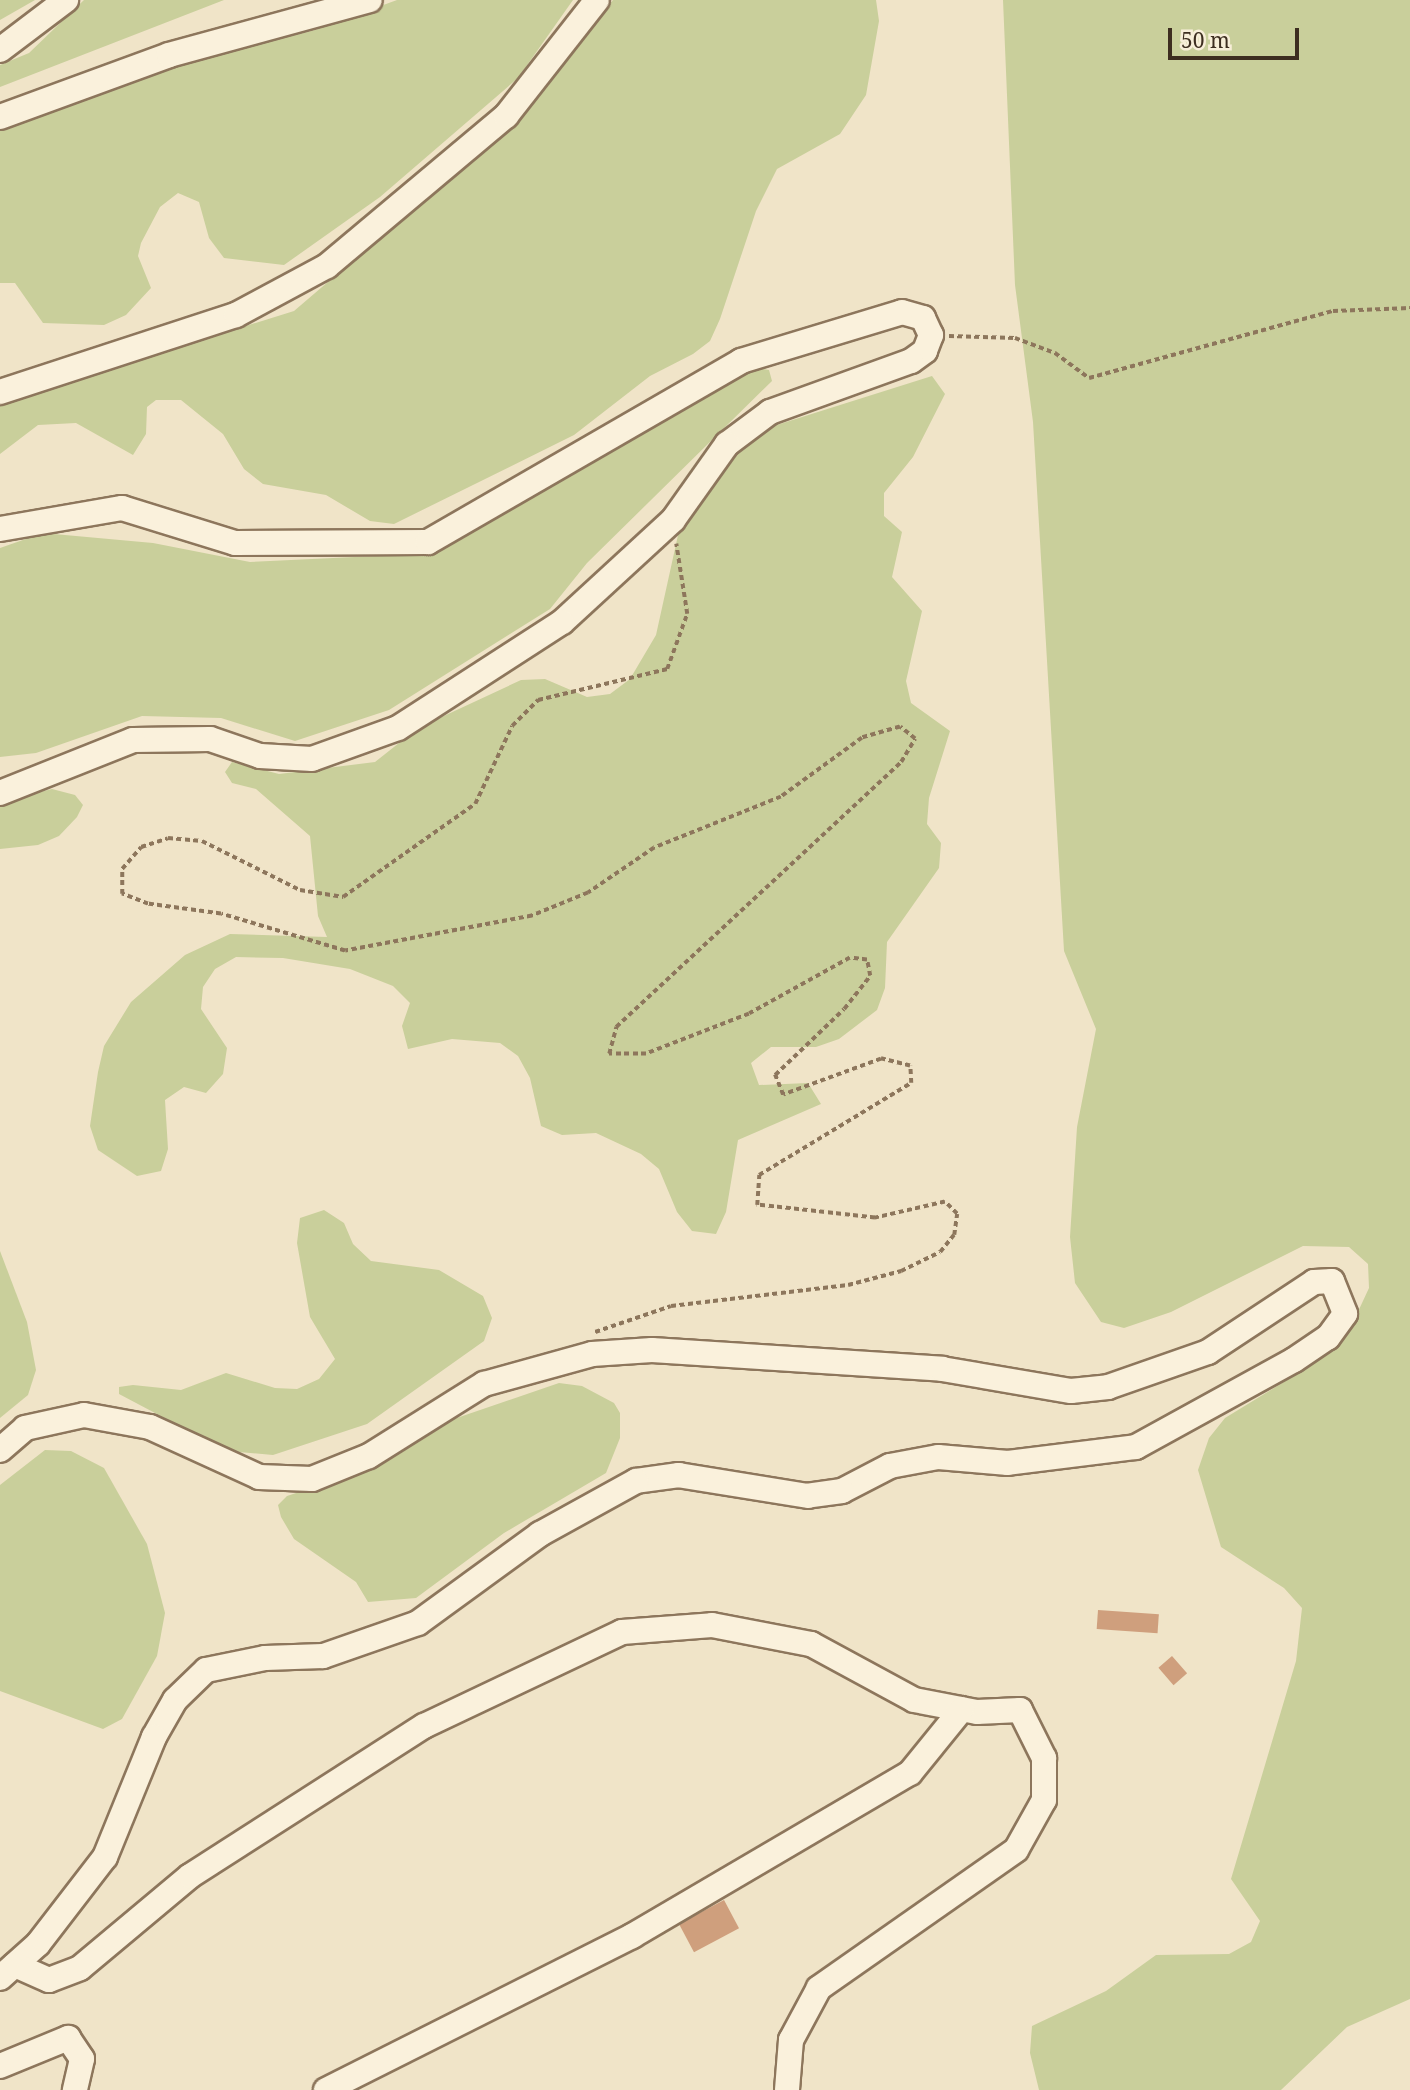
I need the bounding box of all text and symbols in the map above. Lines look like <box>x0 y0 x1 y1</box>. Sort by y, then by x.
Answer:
scale bar <box>1172 14 1303 58</box>
text: 50 m <box>1181 26 1230 54</box>

